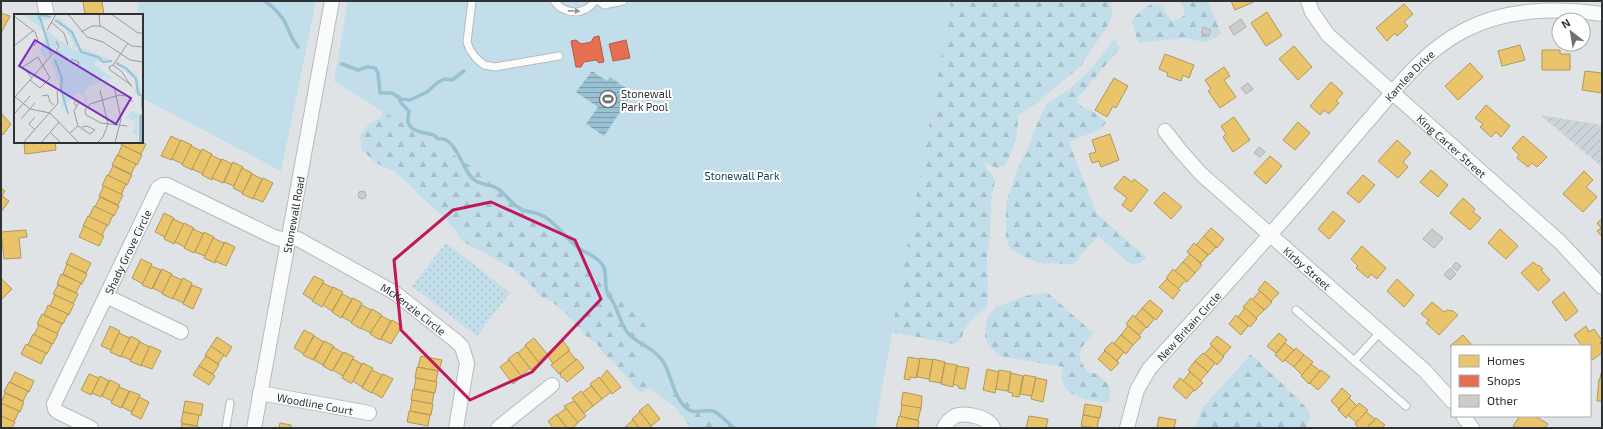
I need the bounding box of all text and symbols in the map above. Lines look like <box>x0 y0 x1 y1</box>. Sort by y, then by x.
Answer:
one-way arrow <box>568 8 580 15</box>
north arrow <box>1551 12 1591 52</box>
inset map <box>14 14 143 143</box>
text: N <box>1559 15 1572 31</box>
street label: Kamlea Drive <box>1382 47 1437 103</box>
place label: Stonewall Park Pool <box>621 87 672 113</box>
sports icon: Stonewall Park Pool <box>598 89 618 109</box>
street label: King Carter Street <box>1415 111 1489 180</box>
park label: Stonewall Park <box>704 169 780 182</box>
street label: Stonewall Road <box>280 175 306 254</box>
street label: Shady Grove Circle <box>101 207 153 296</box>
street label: Kirby Street <box>1281 243 1334 292</box>
street label: McKenzie Circle <box>379 280 449 337</box>
street label: New Britain Circle <box>1154 288 1223 363</box>
legend <box>1451 345 1591 417</box>
text: Homes <box>1487 353 1525 367</box>
text: Shops <box>1487 373 1521 387</box>
street label: Woodline Court <box>276 390 354 416</box>
text: Other <box>1487 393 1518 407</box>

